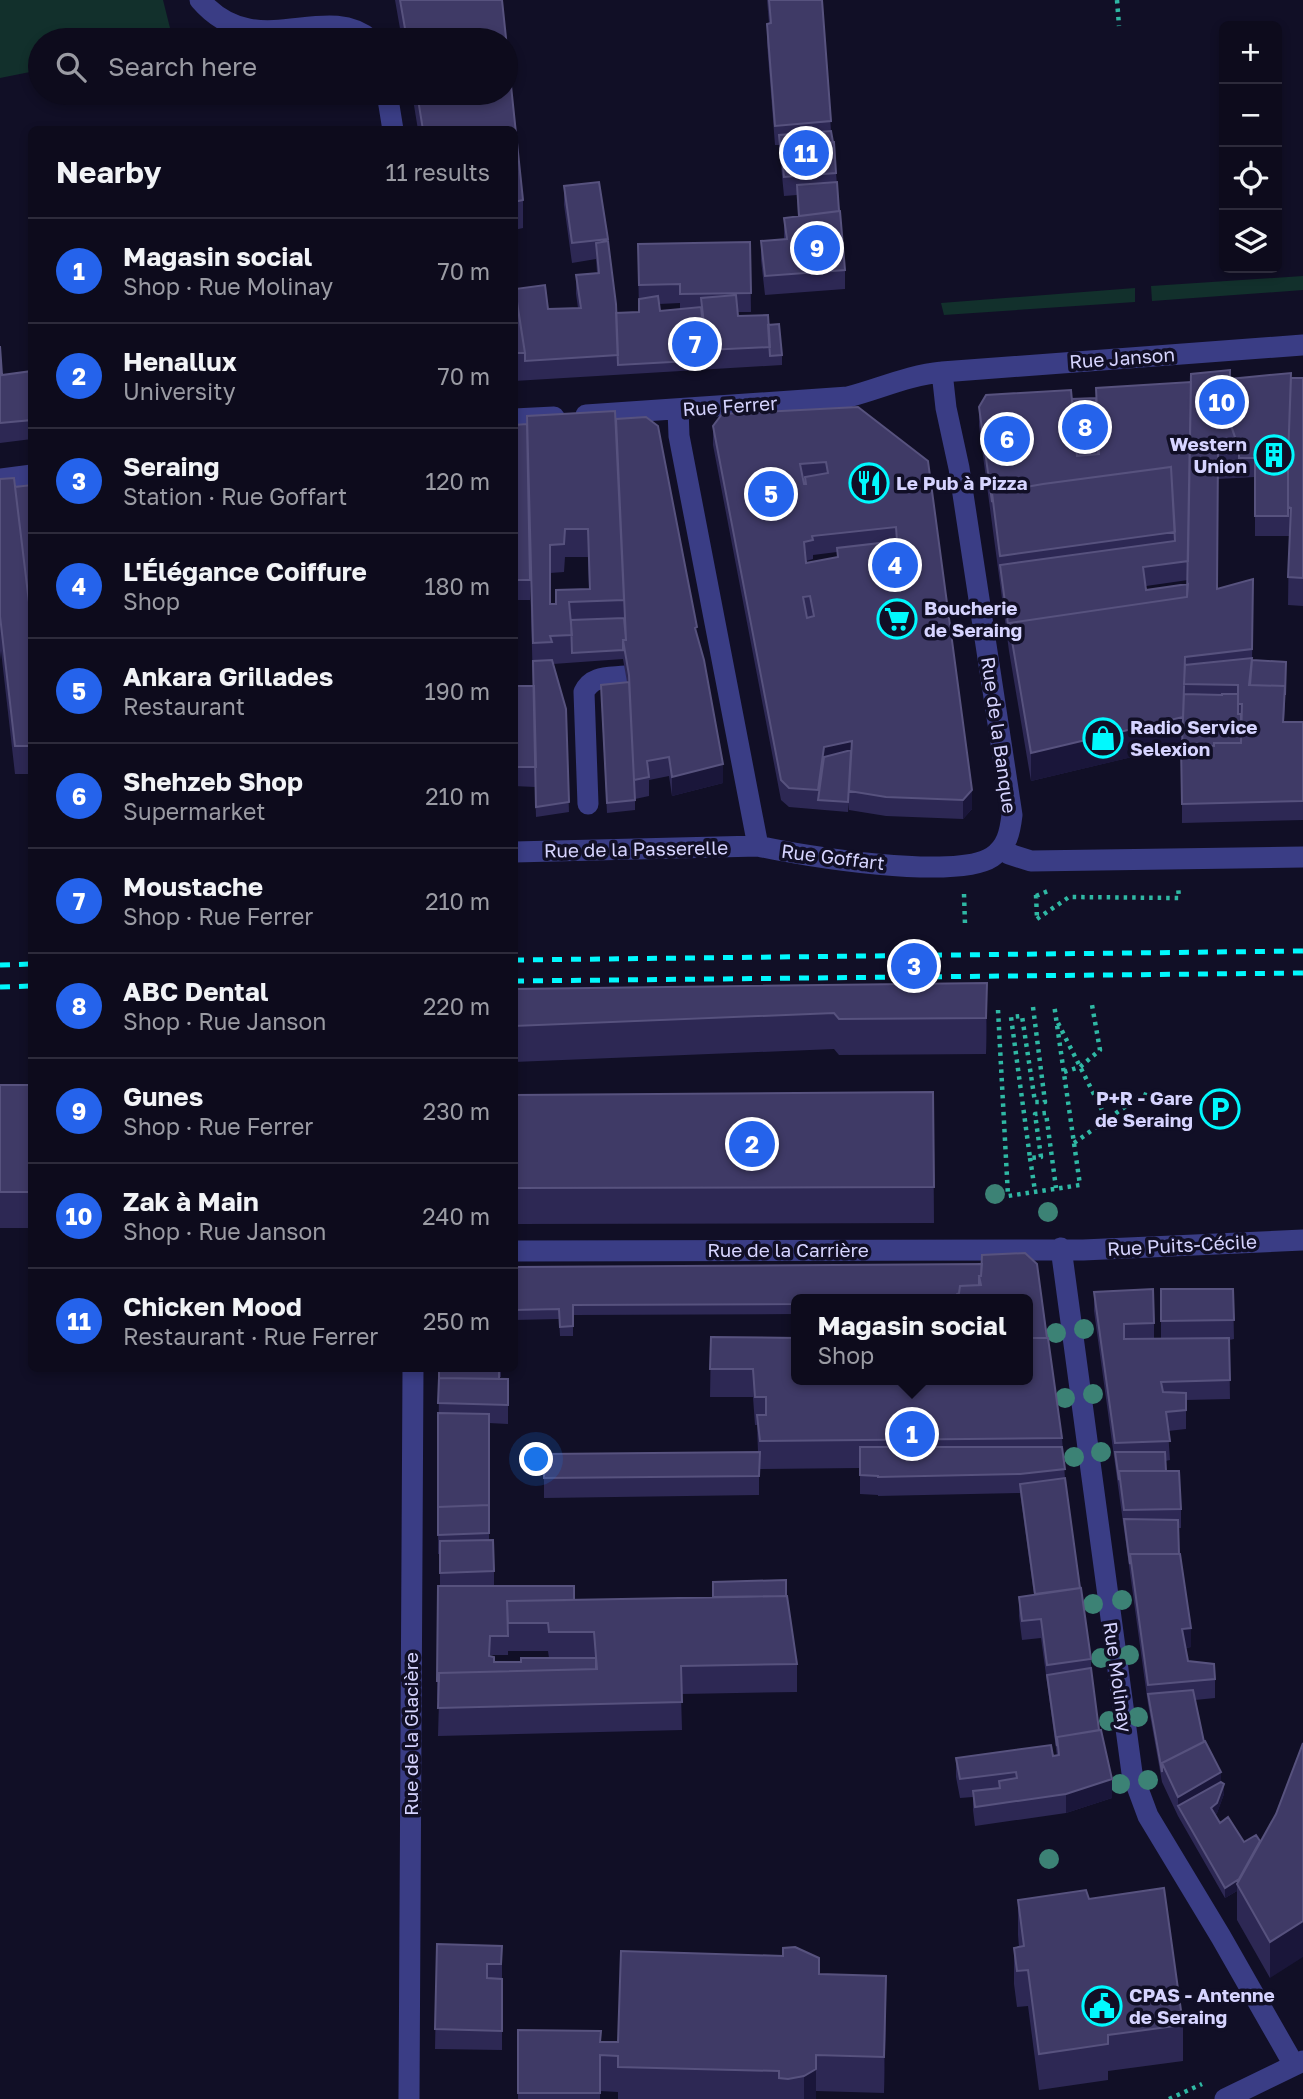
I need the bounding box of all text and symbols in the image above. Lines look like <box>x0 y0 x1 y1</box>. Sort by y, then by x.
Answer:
map controls <box>1219 21 1282 273</box>
button: + <box>1219 21 1282 84</box>
search box <box>28 28 518 105</box>
icon: search <box>52 48 90 86</box>
text: Search here <box>108 51 257 82</box>
button: − <box>1219 84 1282 147</box>
pin: 11 <box>783 127 829 179</box>
button: locate <box>1219 147 1282 210</box>
text: Nearby <box>56 154 161 190</box>
text: 11 results <box>385 158 490 186</box>
button: layers <box>1219 210 1282 273</box>
pin: 9 <box>794 222 840 274</box>
text: Magasin social <box>123 241 312 272</box>
text: 1 <box>73 257 85 285</box>
text: 70 m <box>437 257 490 285</box>
text: Shop · Rue Molinay <box>123 272 333 300</box>
pin: 7 <box>672 318 718 370</box>
street label: Rue Janson <box>1068 342 1176 373</box>
text: Henallux <box>123 346 237 377</box>
text: 2 <box>72 362 86 390</box>
text: 70 m <box>437 362 490 390</box>
pin: 10 <box>1199 376 1245 428</box>
text: University <box>123 377 236 405</box>
street label: Rue Ferrer <box>682 391 779 420</box>
pin: 8 <box>1062 401 1108 453</box>
pin: 6 <box>984 413 1030 465</box>
place label: Western Union <box>1169 432 1247 477</box>
building icon: Western Union <box>1253 434 1295 476</box>
text: Seraing <box>123 451 219 482</box>
restaurant icon: Le Pub à Pizza <box>848 462 890 504</box>
text: 3 <box>72 467 86 495</box>
text: 120 m <box>425 467 490 495</box>
pin: 5 <box>748 468 794 520</box>
place label: Le Pub à Pizza <box>896 471 1028 494</box>
text: Station · Rue Goffart <box>123 482 347 510</box>
pin: 4 <box>872 539 918 591</box>
text: L'Élégance Coiffure <box>123 556 367 587</box>
text: 4 <box>72 572 86 600</box>
text: 180 m <box>424 572 490 600</box>
text: Shop <box>123 587 180 615</box>
place label: Boucherie de Seraing <box>924 596 1022 641</box>
supermarket icon: Boucherie de Seraing <box>876 598 918 640</box>
street label: Rue de la Banque <box>977 655 1022 815</box>
text: Ankara Grillades <box>123 661 333 692</box>
text: 5 <box>72 677 86 705</box>
text: 190 m <box>425 677 490 705</box>
text: Restaurant <box>123 692 245 720</box>
place label: Radio Service Selexion <box>1130 715 1258 760</box>
shop icon: Radio Service Selexion <box>1082 717 1124 759</box>
text: Shehzeb Shop <box>123 766 303 797</box>
text: 6 <box>72 782 86 810</box>
text: 210 m <box>425 782 490 810</box>
text: Supermarket <box>123 797 266 825</box>
street label: Rue de la Passerelle <box>544 835 728 862</box>
street label: Rue Goffart <box>780 839 886 874</box>
text: Moustache <box>123 871 263 902</box>
text: 7 <box>73 887 85 915</box>
text: 210 m <box>425 887 490 915</box>
text: Shop · Rue Ferrer <box>123 902 313 930</box>
pin: 3 <box>891 940 937 992</box>
text: ABC Dental <box>123 976 268 1007</box>
text: 8 <box>72 992 86 1020</box>
text: 220 m <box>423 992 490 1020</box>
text: Shop · Rue Janson <box>123 1007 326 1035</box>
text: Gunes <box>123 1081 203 1112</box>
place label: P+R - Gare de Seraing <box>1095 1086 1193 1131</box>
parking icon: P+R - Gare de Seraing <box>1199 1088 1241 1130</box>
text: 9 <box>72 1097 86 1125</box>
text: 230 m <box>423 1097 490 1125</box>
text: Shop · Rue Ferrer <box>123 1112 313 1140</box>
pin: 2 <box>729 1118 775 1170</box>
text: Zak à Main <box>123 1186 259 1217</box>
text: 10 <box>66 1202 92 1230</box>
text: 240 m <box>422 1202 490 1230</box>
text: Shop · Rue Janson <box>123 1217 326 1245</box>
street label: Rue Puits-Cécile <box>1106 1229 1257 1260</box>
street label: Rue de la Carrière <box>707 1238 869 1261</box>
text: Chicken Mood <box>123 1291 302 1322</box>
popup <box>791 1294 1033 1385</box>
text: 11 <box>67 1307 91 1335</box>
text: 250 m <box>423 1307 490 1335</box>
text: Magasin social <box>817 1310 1007 1341</box>
text: Restaurant · Rue Ferrer <box>123 1322 378 1350</box>
text: Shop <box>817 1341 874 1369</box>
pin: 1 <box>889 1408 935 1460</box>
your location <box>519 1442 553 1476</box>
street label: Rue Molinay <box>1099 1620 1138 1734</box>
street label: Rue de la Glacière <box>399 1652 422 1816</box>
place label: CPAS - Antenne de Seraing <box>1129 1983 1275 2028</box>
public building icon: CPAS - Antenne de Seraing <box>1081 1985 1123 2027</box>

